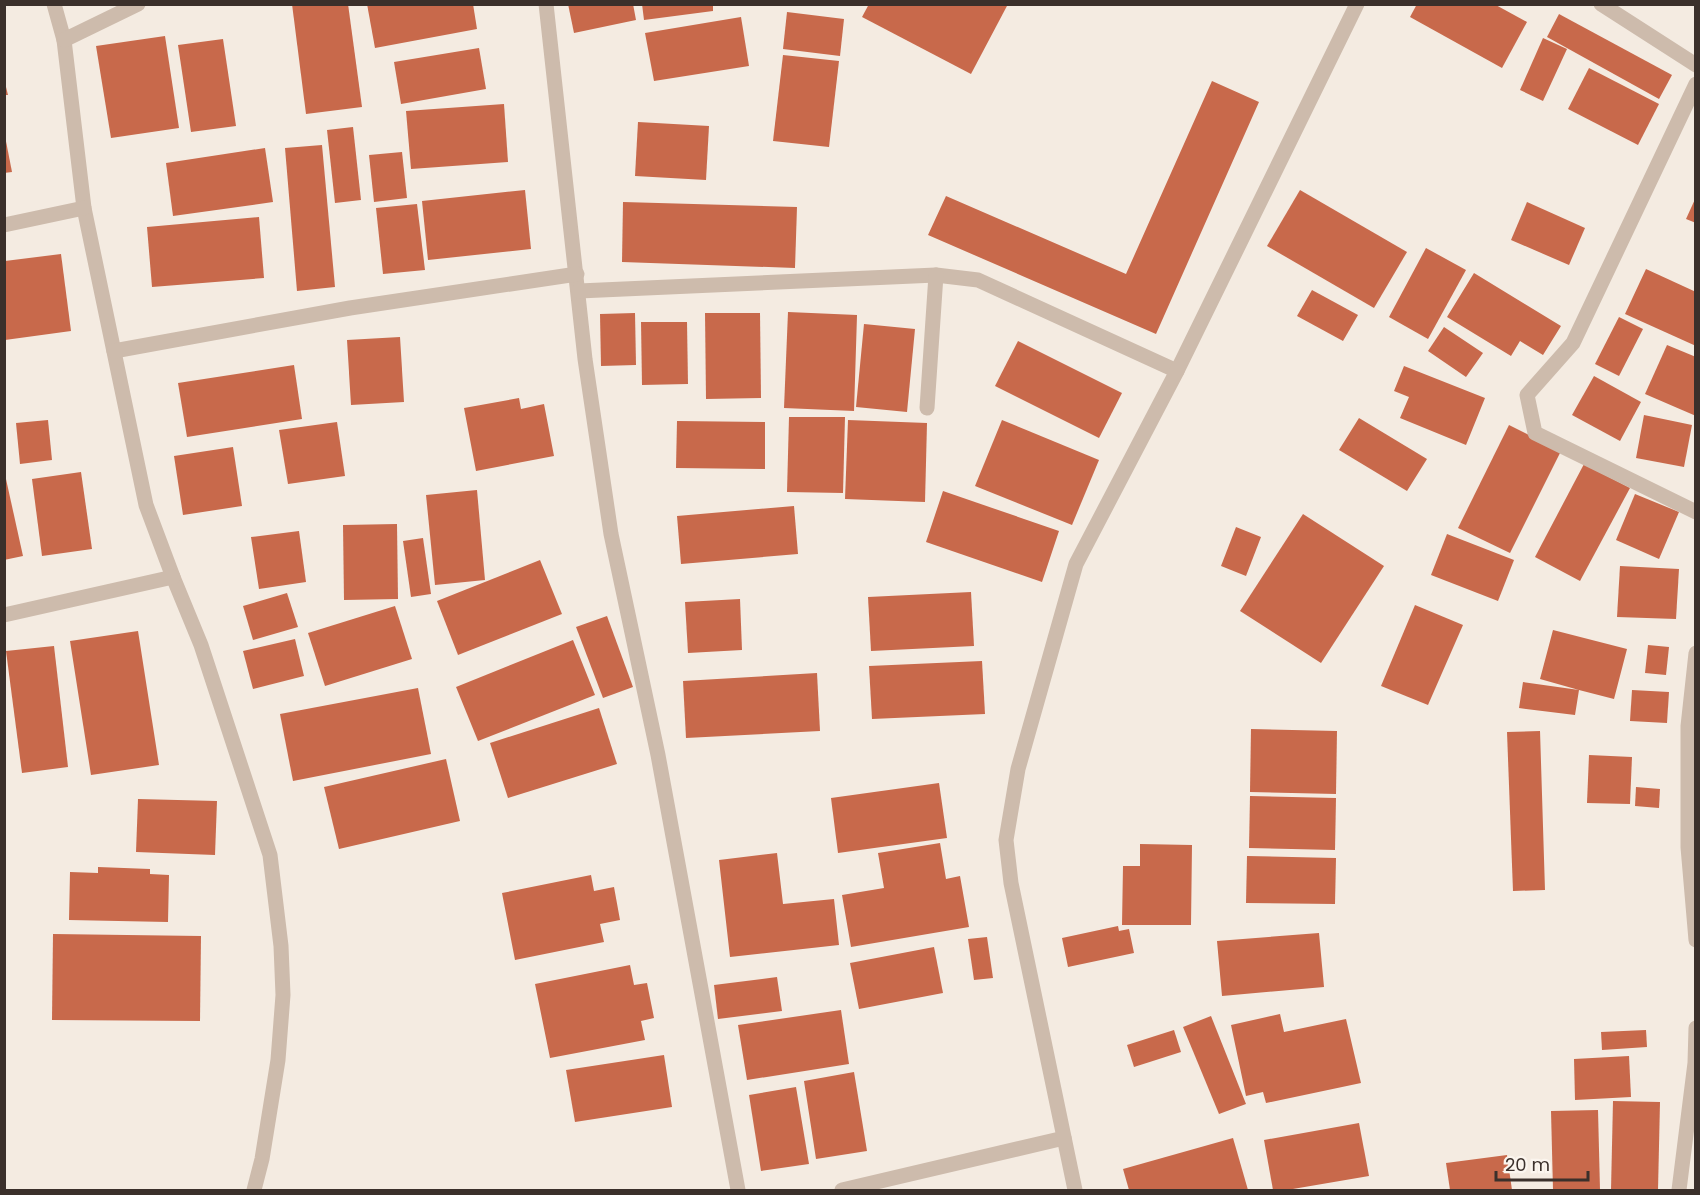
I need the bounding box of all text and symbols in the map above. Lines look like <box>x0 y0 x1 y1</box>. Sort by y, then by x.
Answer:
scale bar <box>1496 1144 1588 1182</box>
text: 20 m <box>1505 1152 1550 1177</box>

